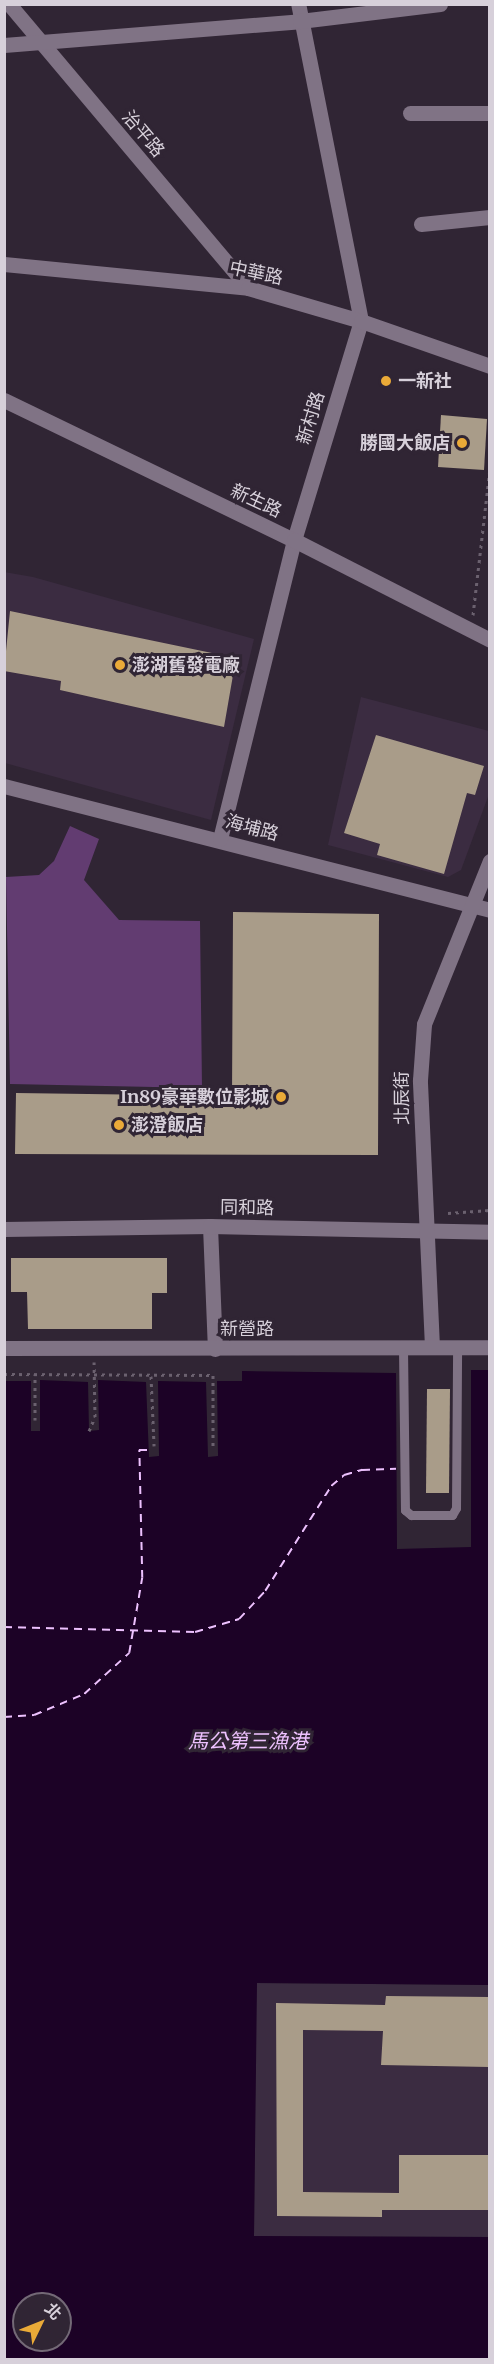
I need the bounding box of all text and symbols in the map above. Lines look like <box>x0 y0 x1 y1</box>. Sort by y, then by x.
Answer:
street label: 治平路 <box>117 106 169 162</box>
street label: 中華路 <box>227 257 285 289</box>
place label: 一新社 <box>398 370 452 392</box>
marker: 一新社 <box>379 374 393 388</box>
street label: 新村路 <box>293 389 329 447</box>
place label: 勝國大飯店 <box>360 432 450 454</box>
marker: 勝國大飯店 <box>455 436 469 450</box>
street label: 新生路 <box>227 480 285 522</box>
place label: 澎湖舊發電廠 <box>132 654 240 676</box>
marker: 澎湖舊發電廠 <box>113 658 127 672</box>
street label: 海埔路 <box>223 811 281 845</box>
street label: 北辰街 <box>391 1071 413 1125</box>
place label: In89豪華數位影城 <box>120 1086 269 1108</box>
marker: In89豪華數位影城 <box>274 1090 288 1104</box>
place label: 澎澄飯店 <box>131 1114 203 1136</box>
marker: 澎澄飯店 <box>112 1118 126 1132</box>
street label: 同和路 <box>220 1197 274 1219</box>
street label: 新營路 <box>220 1318 274 1340</box>
water label: 馬公第三漁港 <box>188 1728 308 1752</box>
north arrow <box>12 2292 72 2352</box>
text: 北 <box>41 2298 66 2324</box>

